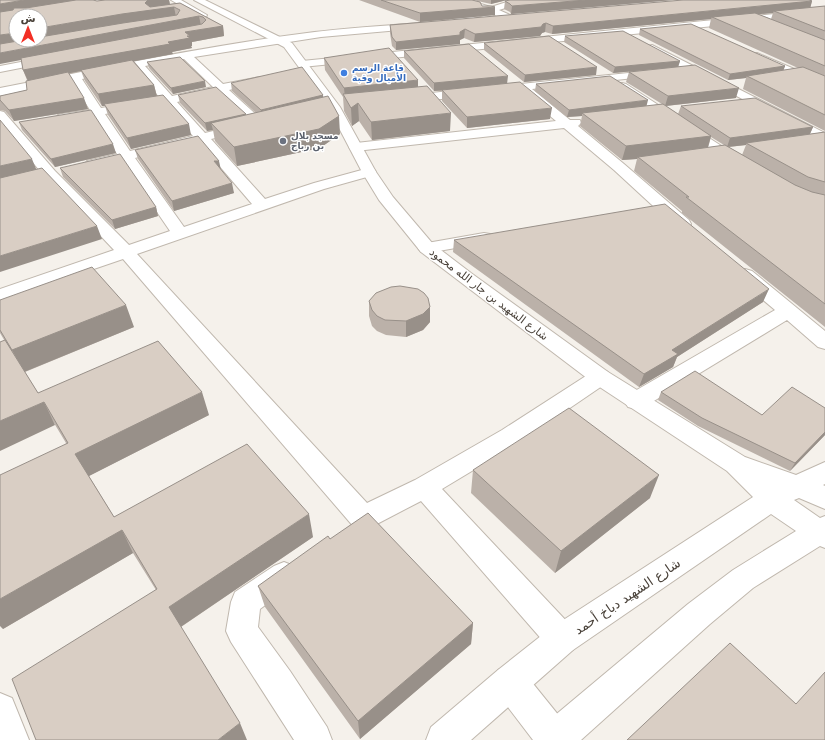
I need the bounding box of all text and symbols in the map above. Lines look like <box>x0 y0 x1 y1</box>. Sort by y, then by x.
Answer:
north arrow <box>8 8 48 48</box>
text: ش <box>20 12 36 25</box>
place label: قاعة الرسم الأميال وقبة <box>352 63 406 84</box>
marker: قاعة الرسم الأميال وقبة <box>339 68 349 78</box>
place label: مسجد بلال بن رباح <box>291 131 339 152</box>
marker: مسجد بلال بن رباح <box>278 136 288 146</box>
street label: شارع الشهيد بن جار الله محمود <box>427 246 551 343</box>
street label: شارع الشهيد دباخ أحمد <box>571 554 684 638</box>

